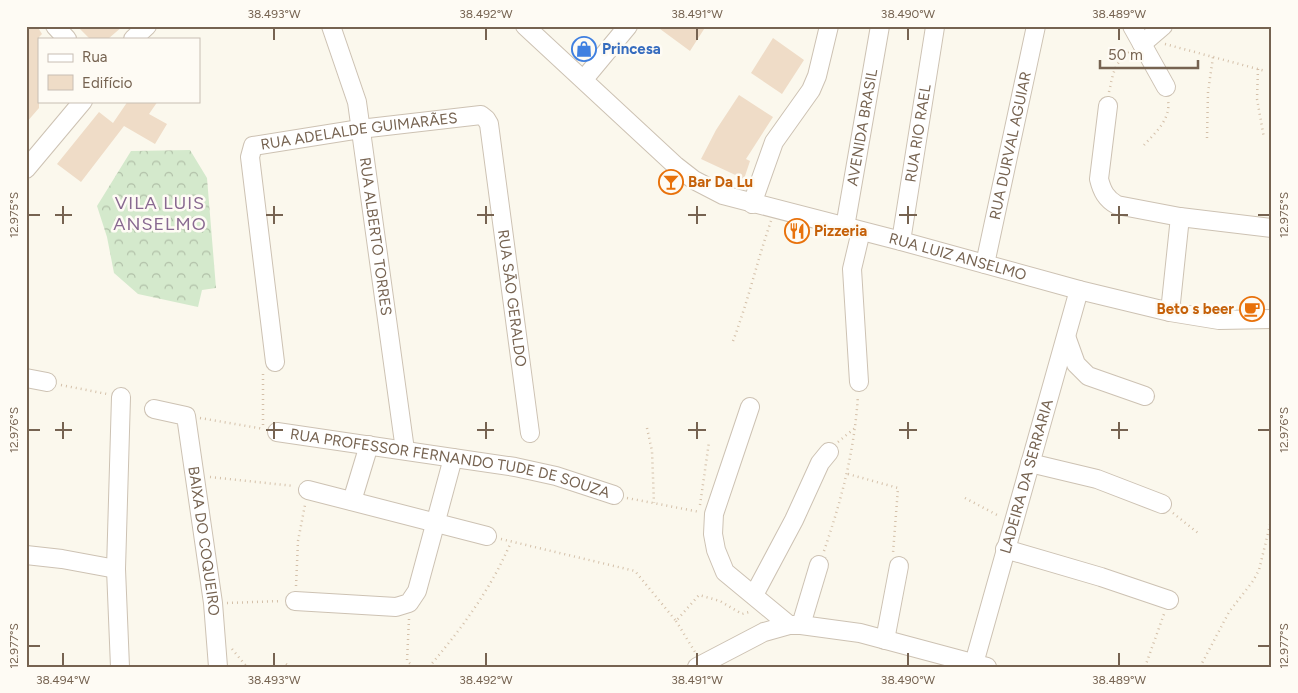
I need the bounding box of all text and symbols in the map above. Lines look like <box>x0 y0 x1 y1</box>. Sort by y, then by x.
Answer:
text: 38.493°W <box>247 7 301 21</box>
text: 38.492°W <box>459 7 513 21</box>
text: 38.491°W <box>671 7 723 21</box>
text: 38.490°W <box>881 7 936 21</box>
text: 38.489°W <box>1092 7 1146 21</box>
shop icon: Princesa <box>571 36 597 62</box>
legend <box>38 38 200 102</box>
scale bar <box>1100 38 1198 70</box>
place label: Princesa <box>602 40 661 58</box>
text: 50 m <box>1108 46 1143 64</box>
text: Rua <box>82 48 107 66</box>
street label: AVENIDA BRASIL <box>843 67 881 187</box>
street label: RUA DURVAL AGUIAR <box>986 70 1035 221</box>
text: Edifício <box>82 74 133 92</box>
street label: RUA RIO RAEL <box>901 83 935 184</box>
street label: RUA ADELALDE GUIMARÃES <box>259 109 458 154</box>
street label: RUA ALBERTO TORRES <box>356 156 395 317</box>
bar icon: Bar Da Lu <box>658 169 684 195</box>
place label: Bar Da Lu <box>688 173 753 191</box>
text: 12.975°S <box>7 192 21 238</box>
district label: VILA LUIS ANSELMO <box>113 192 207 235</box>
text: 12.975°S <box>1277 192 1291 238</box>
restaurant icon: Pizzeria <box>784 218 810 244</box>
place label: Pizzeria <box>814 222 867 240</box>
street label: RUA SĀO GERALDO <box>494 228 530 368</box>
street label: RUA LUIZ ANSELMO <box>887 229 1028 284</box>
cafe icon: Beto s beer <box>1239 296 1265 322</box>
place label: Beto s beer <box>1157 300 1234 318</box>
street label: LADEIRA DA SERRARIA <box>996 397 1057 556</box>
text: 12.976°S <box>7 407 21 453</box>
text: 12.976°S <box>1277 407 1291 453</box>
street label: RUA PROFESSOR FERNANDO TUDE DE SOUZA <box>289 425 612 502</box>
street label: BAIXA DO COQUEIRO <box>184 465 223 616</box>
text: 12.977°S <box>7 623 21 669</box>
text: 12.977°S <box>1277 623 1291 669</box>
text: 38.494°W <box>36 673 90 687</box>
text: 38.493°W <box>247 673 301 687</box>
text: 38.492°W <box>459 673 513 687</box>
text: 38.491°W <box>671 673 723 687</box>
text: 38.490°W <box>881 673 936 687</box>
text: 38.489°W <box>1092 673 1146 687</box>

